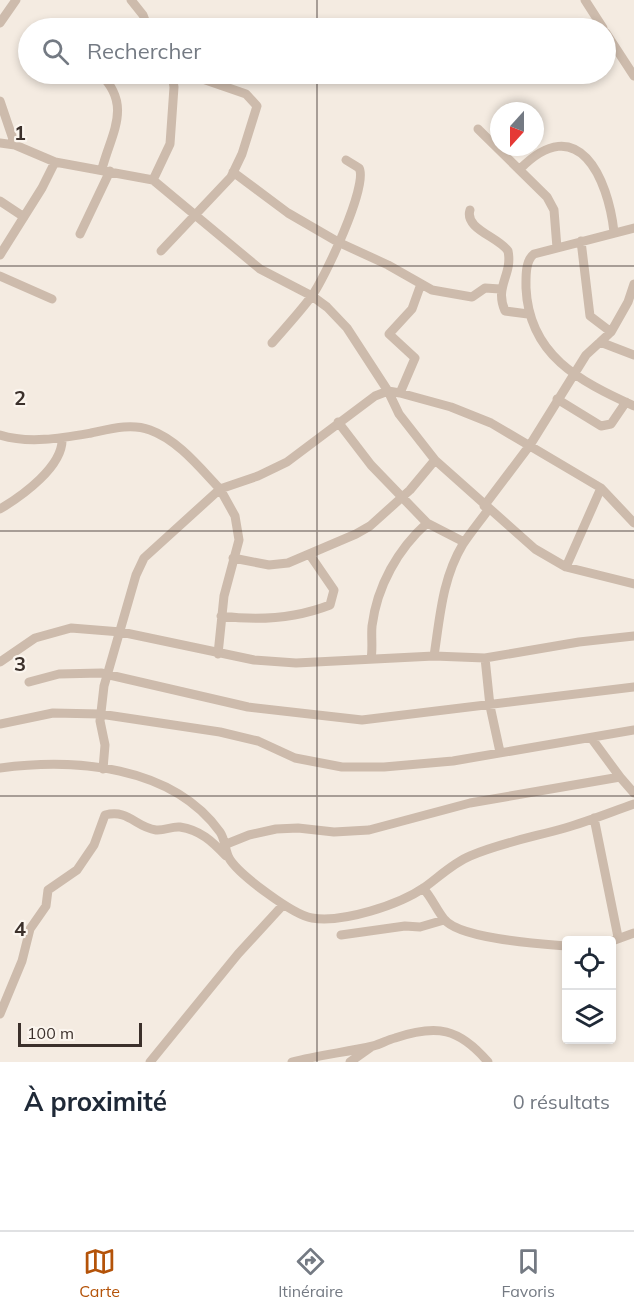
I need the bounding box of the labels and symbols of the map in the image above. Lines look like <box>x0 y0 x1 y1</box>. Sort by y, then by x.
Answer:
north arrow <box>490 102 544 156</box>
text: 1 <box>14 120 26 145</box>
text: 2 <box>14 385 26 410</box>
text: 3 <box>14 651 26 676</box>
text: 4 <box>14 916 26 941</box>
scale bar <box>18 1020 142 1048</box>

